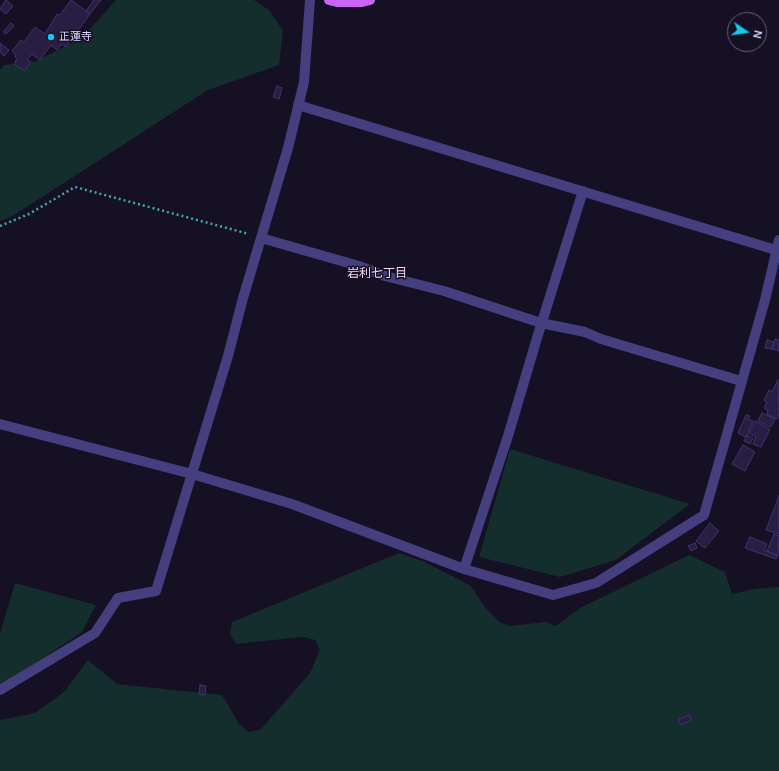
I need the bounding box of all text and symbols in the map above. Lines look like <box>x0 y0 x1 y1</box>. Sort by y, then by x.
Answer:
north arrow <box>727 12 767 52</box>
text: N <box>750 29 766 40</box>
place label: 正蓮寺 <box>59 30 92 44</box>
marker: 正蓮寺 <box>46 32 56 42</box>
district label: 岩利七丁目 <box>347 267 407 281</box>

